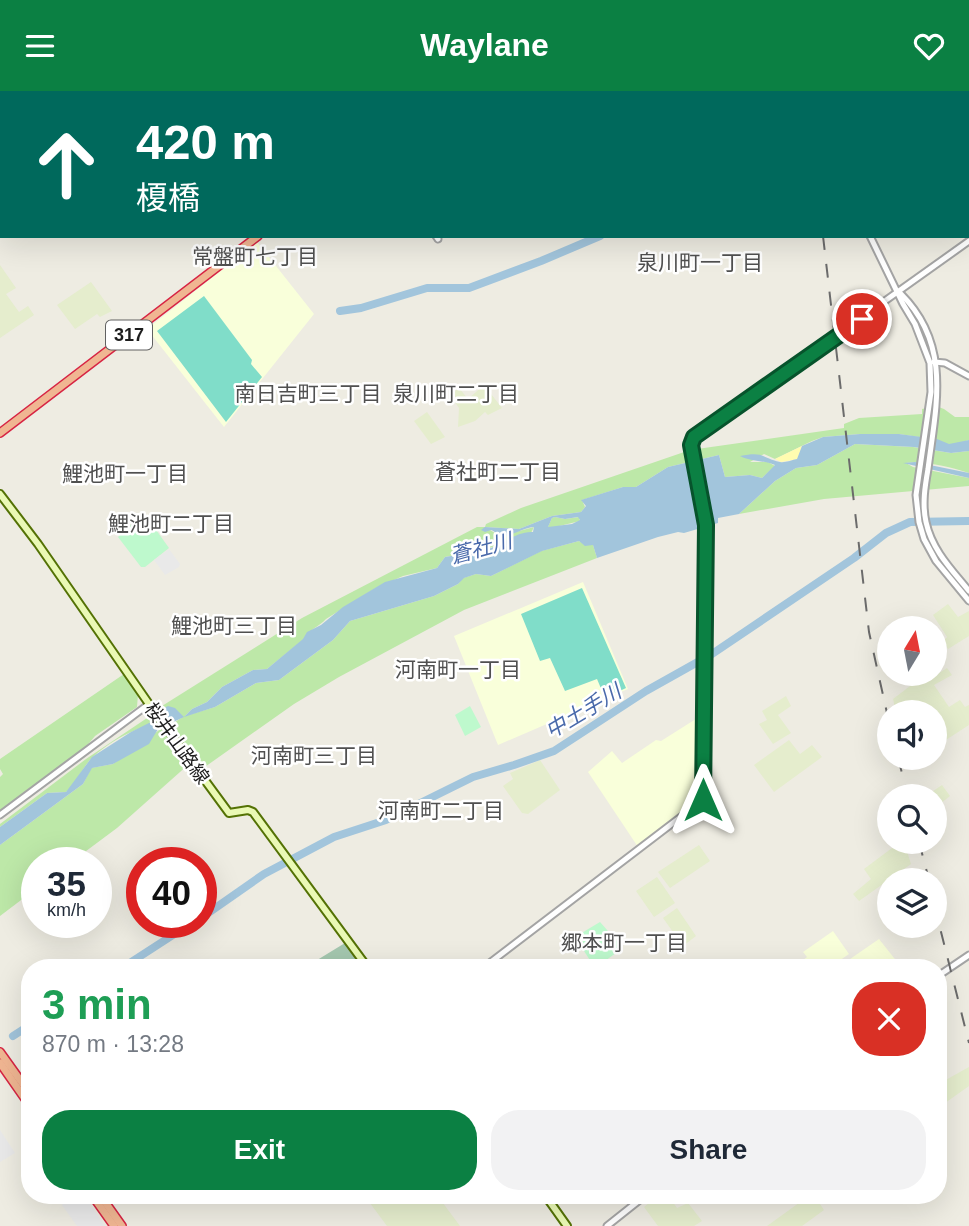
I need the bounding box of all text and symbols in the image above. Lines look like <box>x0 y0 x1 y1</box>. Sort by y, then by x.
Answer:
icon: menu <box>21 27 59 65</box>
text: Waylane <box>420 27 549 63</box>
icon: heart <box>910 27 948 65</box>
text: 420 m <box>136 115 275 169</box>
icon: ahead <box>21 119 112 210</box>
text: 榎橋 <box>136 180 200 216</box>
district label: 常盤町七丁目 <box>192 245 318 268</box>
district label: 泉川町一丁目 <box>637 251 763 274</box>
pin <box>832 289 892 349</box>
icon: arrive <box>843 300 881 338</box>
road number: 317 <box>106 321 152 349</box>
district label: 南日吉町三丁目 <box>235 382 382 405</box>
district label: 泉川町二丁目 <box>393 382 519 405</box>
district label: 蒼社町二丁目 <box>435 460 561 483</box>
district label: 鯉池町一丁目 <box>62 462 188 485</box>
district label: 鯉池町二丁目 <box>108 512 234 535</box>
water label: 蒼社川 <box>448 528 516 567</box>
district label: 鯉池町三丁目 <box>171 614 297 637</box>
north arrow <box>877 616 947 686</box>
map controls <box>877 616 947 938</box>
district label: 河南町一丁目 <box>395 658 521 681</box>
water label: 中土手川 <box>541 678 627 742</box>
street label: 桜井山路線 <box>141 698 213 788</box>
button: sound <box>877 700 947 770</box>
district label: 河南町三丁目 <box>251 744 377 767</box>
position arrow <box>666 763 740 837</box>
button: search <box>877 784 947 854</box>
district label: 河南町二丁目 <box>378 799 504 822</box>
speed limit sign: 40 <box>126 847 217 938</box>
text: 35 <box>47 864 86 903</box>
button: layers <box>877 868 947 938</box>
text: km/h <box>47 900 86 920</box>
district label: 郷本町一丁目 <box>561 931 687 954</box>
text: 3 min <box>42 981 152 1028</box>
button: close <box>852 982 926 1056</box>
text: 870 m · 13:28 <box>42 1031 184 1057</box>
button: Exit <box>42 1110 477 1190</box>
button: Share <box>491 1110 926 1190</box>

